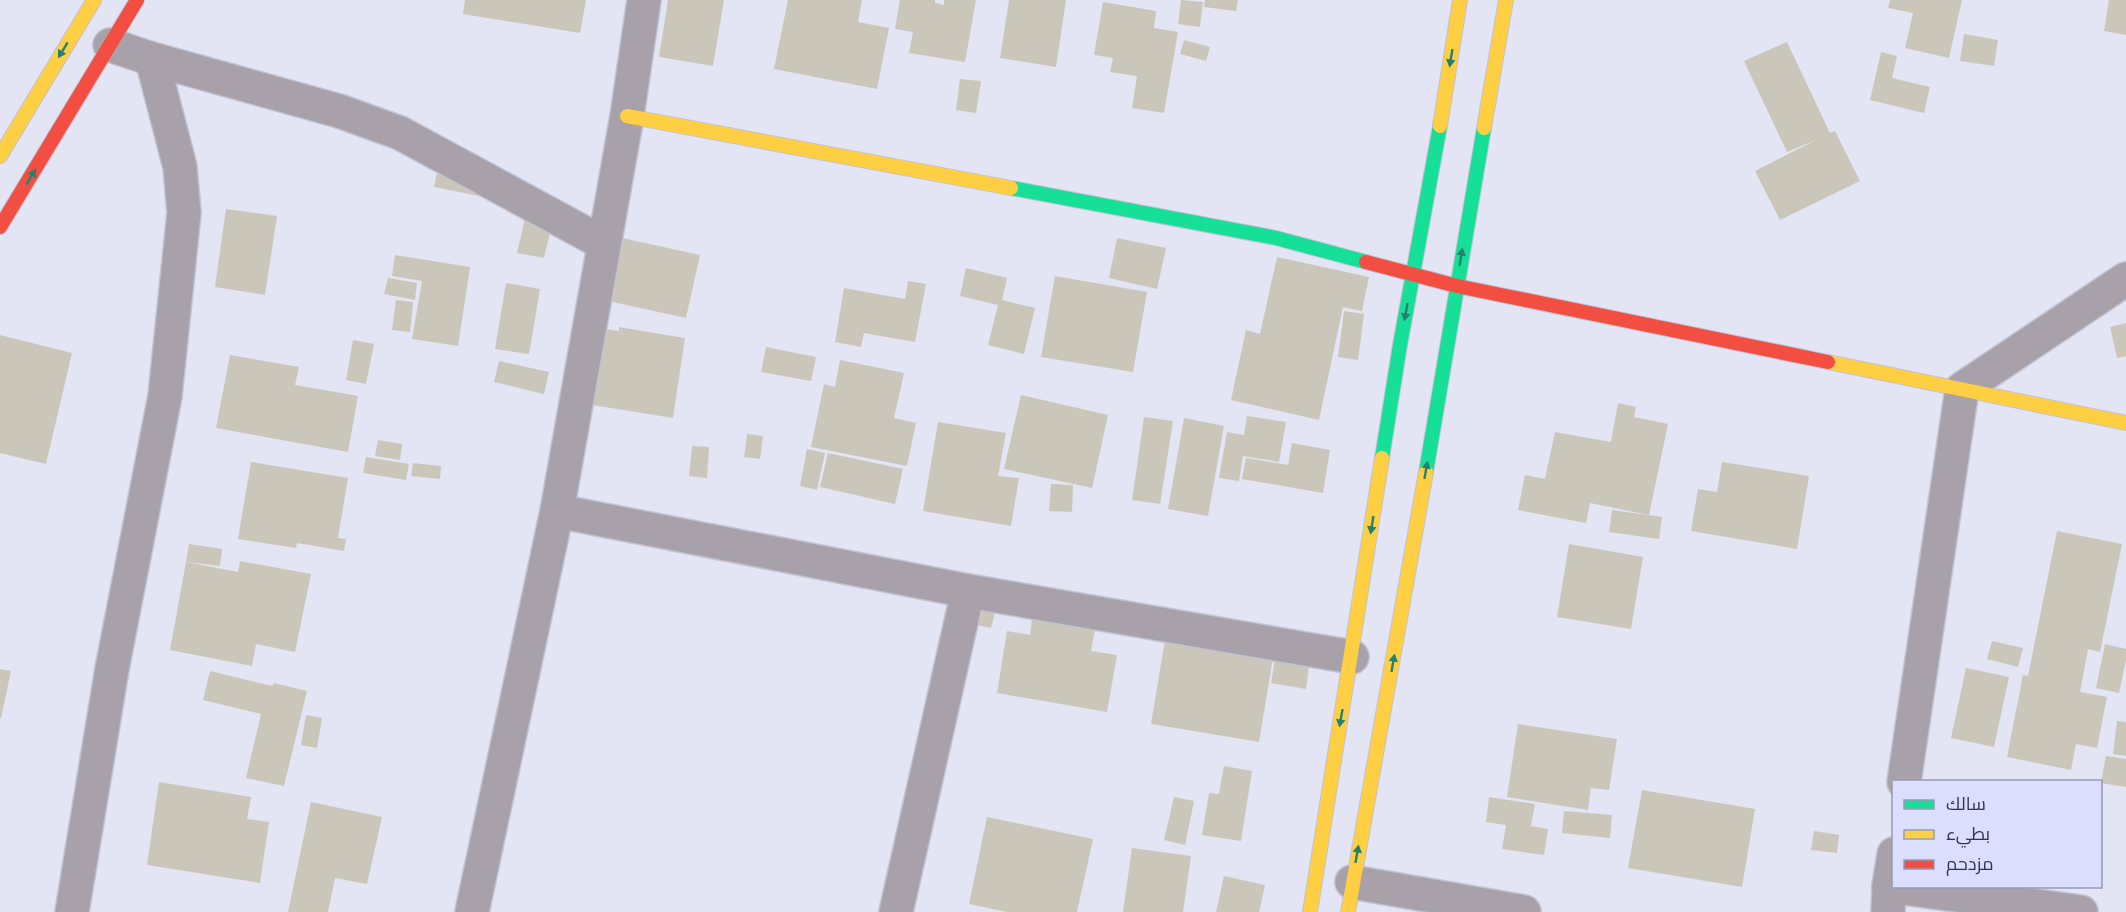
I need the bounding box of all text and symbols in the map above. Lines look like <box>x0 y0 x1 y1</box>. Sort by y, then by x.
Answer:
one-way arrow <box>58 42 69 58</box>
one-way arrow <box>1446 48 1455 67</box>
one-way arrow <box>25 169 36 185</box>
one-way arrow <box>1457 248 1466 267</box>
one-way arrow <box>1401 302 1410 321</box>
one-way arrow <box>1422 461 1431 480</box>
one-way arrow <box>1367 516 1376 535</box>
one-way arrow <box>1388 653 1397 672</box>
one-way arrow <box>1337 708 1346 727</box>
legend <box>1892 780 2102 888</box>
text: سالك <box>1946 793 1986 814</box>
text: بطيء <box>1946 823 1990 848</box>
one-way arrow <box>1353 845 1362 864</box>
text: مزدحم <box>1946 853 1994 876</box>

